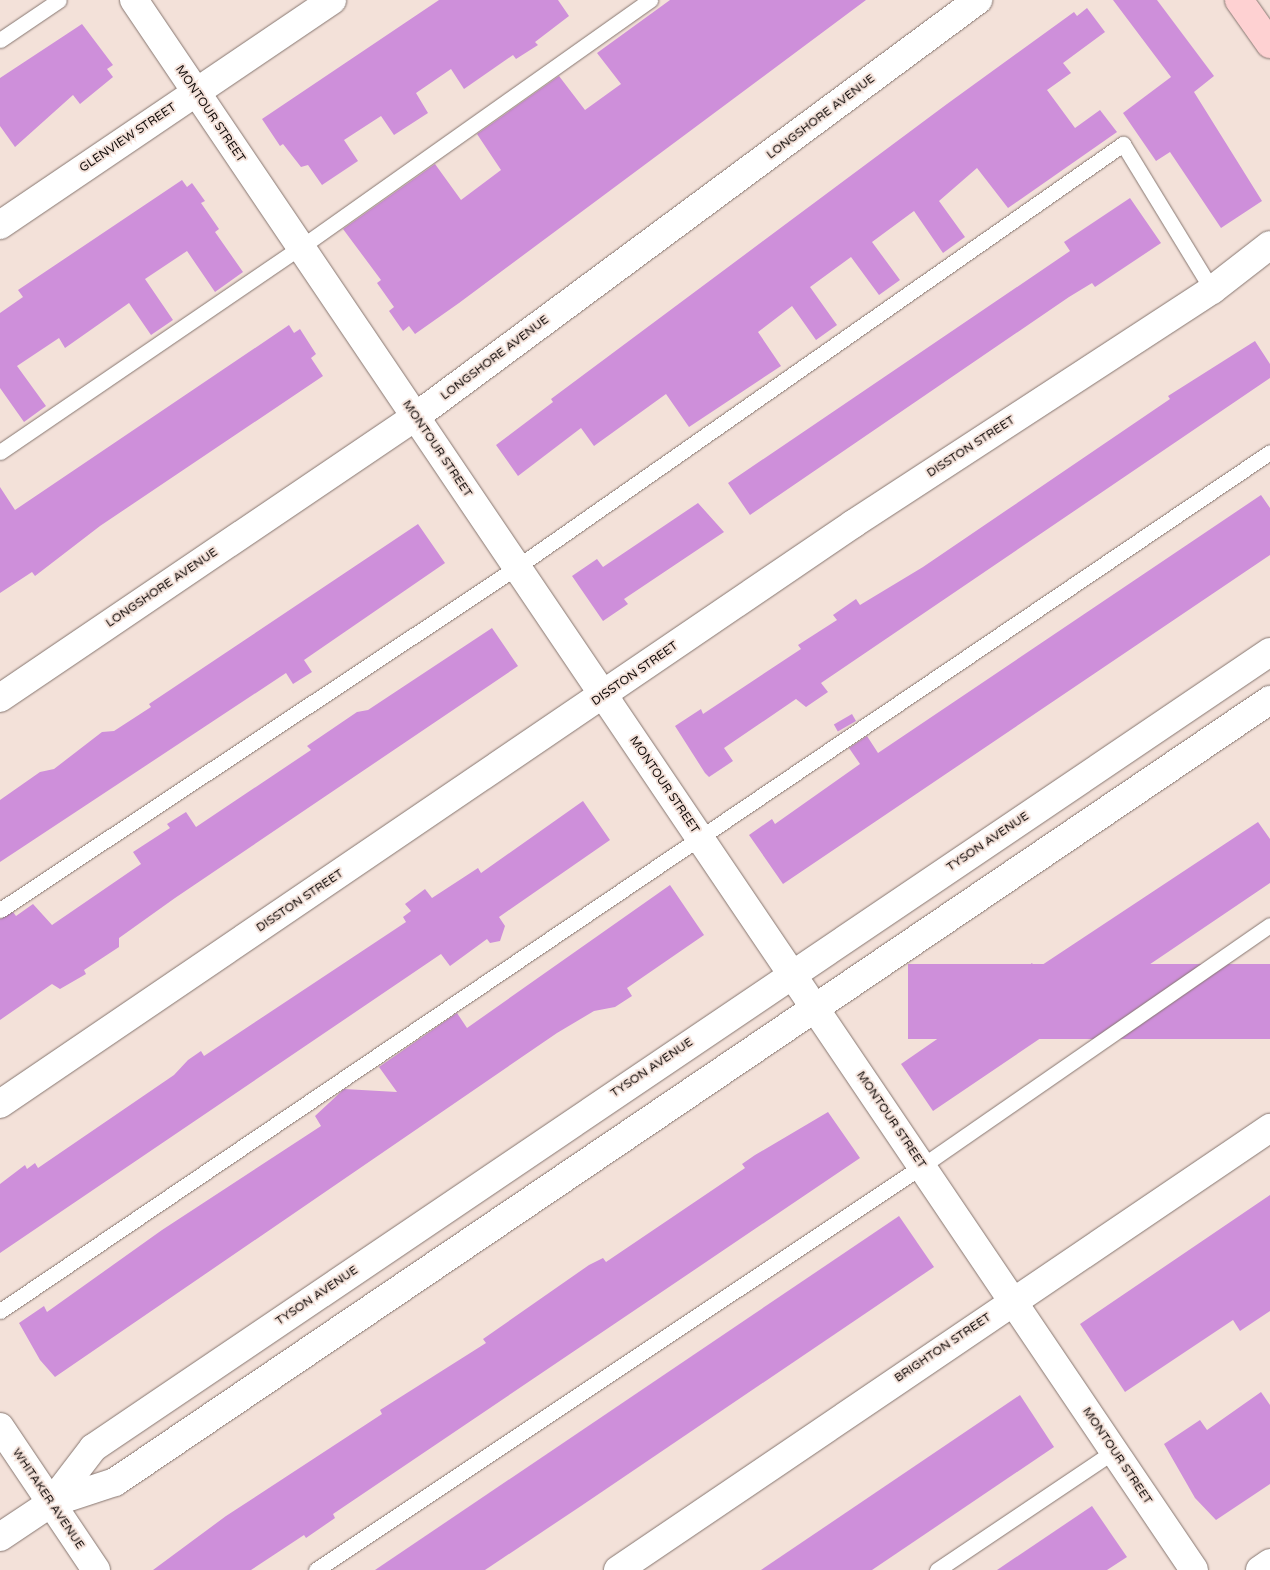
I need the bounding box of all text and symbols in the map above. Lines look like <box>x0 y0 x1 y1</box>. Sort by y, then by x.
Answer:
street label: MONTOUR STREET <box>172 63 248 165</box>
street label: LONGSHORE AVENUE <box>764 72 878 162</box>
street label: GLENVIEW STREET <box>77 100 179 176</box>
street label: LONGSHORE AVENUE <box>438 313 552 403</box>
street label: MONTOUR STREET <box>399 398 475 500</box>
street label: DISSTON STREET <box>924 413 1018 481</box>
street label: LONGSHORE AVENUE <box>103 545 221 631</box>
street label: DISSTON STREET <box>589 639 681 709</box>
street label: MONTOUR STREET <box>626 734 702 836</box>
street label: TYSON AVENUE <box>944 809 1032 875</box>
street label: DISSTON STREET <box>254 867 346 935</box>
street label: TYSON AVENUE <box>608 1035 696 1101</box>
street label: MONTOUR STREET <box>853 1069 929 1171</box>
street label: TYSON AVENUE <box>273 1263 361 1329</box>
street label: BRIGHTON STREET <box>892 1310 994 1386</box>
street label: MONTOUR STREET <box>1079 1405 1155 1507</box>
street label: WHITAKER AVENUE <box>9 1446 87 1552</box>

